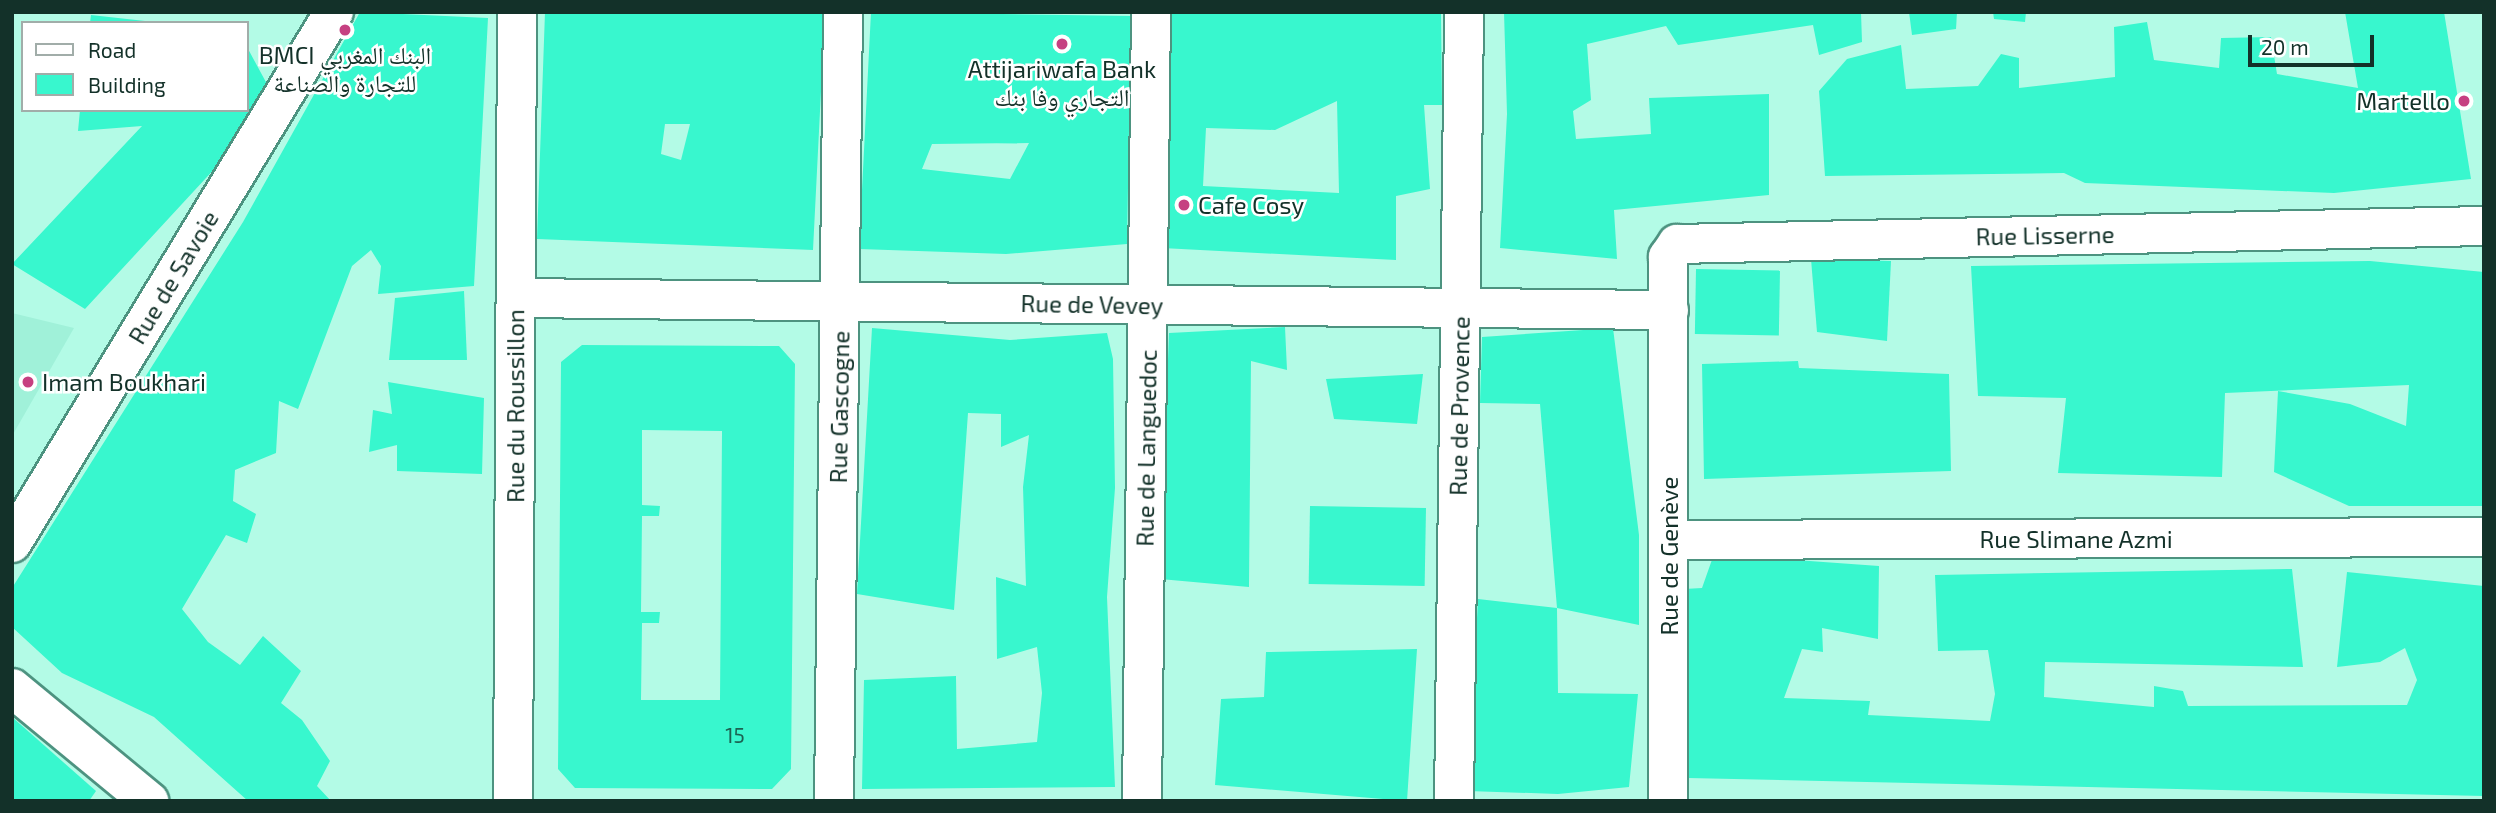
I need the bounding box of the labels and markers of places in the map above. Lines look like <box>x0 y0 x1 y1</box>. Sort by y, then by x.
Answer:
marker: BMCI البنك المغربي للتجارة والصناعة <box>337 22 353 38</box>
marker: Attijariwafa Bank التجاري وفا بنك <box>1054 36 1070 52</box>
place label: BMCI البنك المغربي للتجارة والصناعة <box>259 41 431 97</box>
place label: Attijariwafa Bank التجاري وفا بنك <box>968 55 1156 111</box>
place label: Martello <box>2356 87 2450 115</box>
marker: Martello <box>2456 93 2472 109</box>
place label: Cafe Cosy <box>1198 191 1304 219</box>
marker: Cafe Cosy <box>1176 197 1192 213</box>
place label: Imam Boukhari <box>42 368 206 396</box>
marker: Imam Boukhari <box>20 374 36 390</box>

